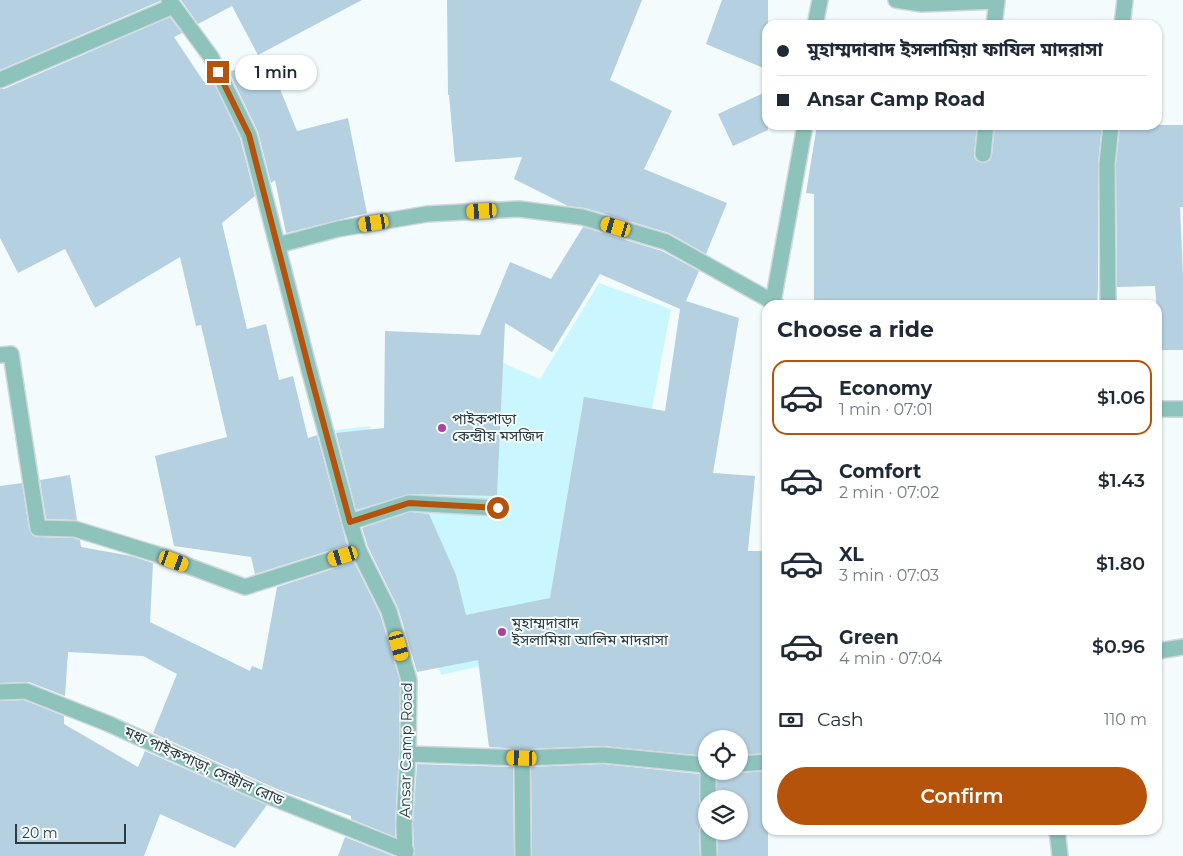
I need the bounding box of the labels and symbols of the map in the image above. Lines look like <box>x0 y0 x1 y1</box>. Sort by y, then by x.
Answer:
callout: 1 min <box>236 54 318 90</box>
route end <box>207 61 229 83</box>
car <box>466 203 497 219</box>
car <box>358 213 389 233</box>
car <box>599 215 632 239</box>
place label: পাইকপাড়া কেন্দ্রীয় মসজিদ <box>452 409 544 445</box>
marker: পাইকপাড়া কেন্দ্রীয় মসজিদ <box>436 422 448 434</box>
route start <box>487 497 509 519</box>
car <box>326 544 359 568</box>
car <box>157 549 190 573</box>
place label: মুহাম্মদাবাদ ইসলামিয়া আলিম মাদরাসা <box>511 613 669 649</box>
marker: মুহাম্মদাবাদ ইসলামিয়া আলিম মাদরাসা <box>496 626 508 638</box>
car <box>387 630 410 662</box>
street label: Ansar Camp Road <box>395 682 416 818</box>
street label: মধ্য পাইকপাড়া, সেন্ট্রাল রোড <box>121 721 287 809</box>
car <box>506 750 537 766</box>
scale bar <box>15 821 126 844</box>

